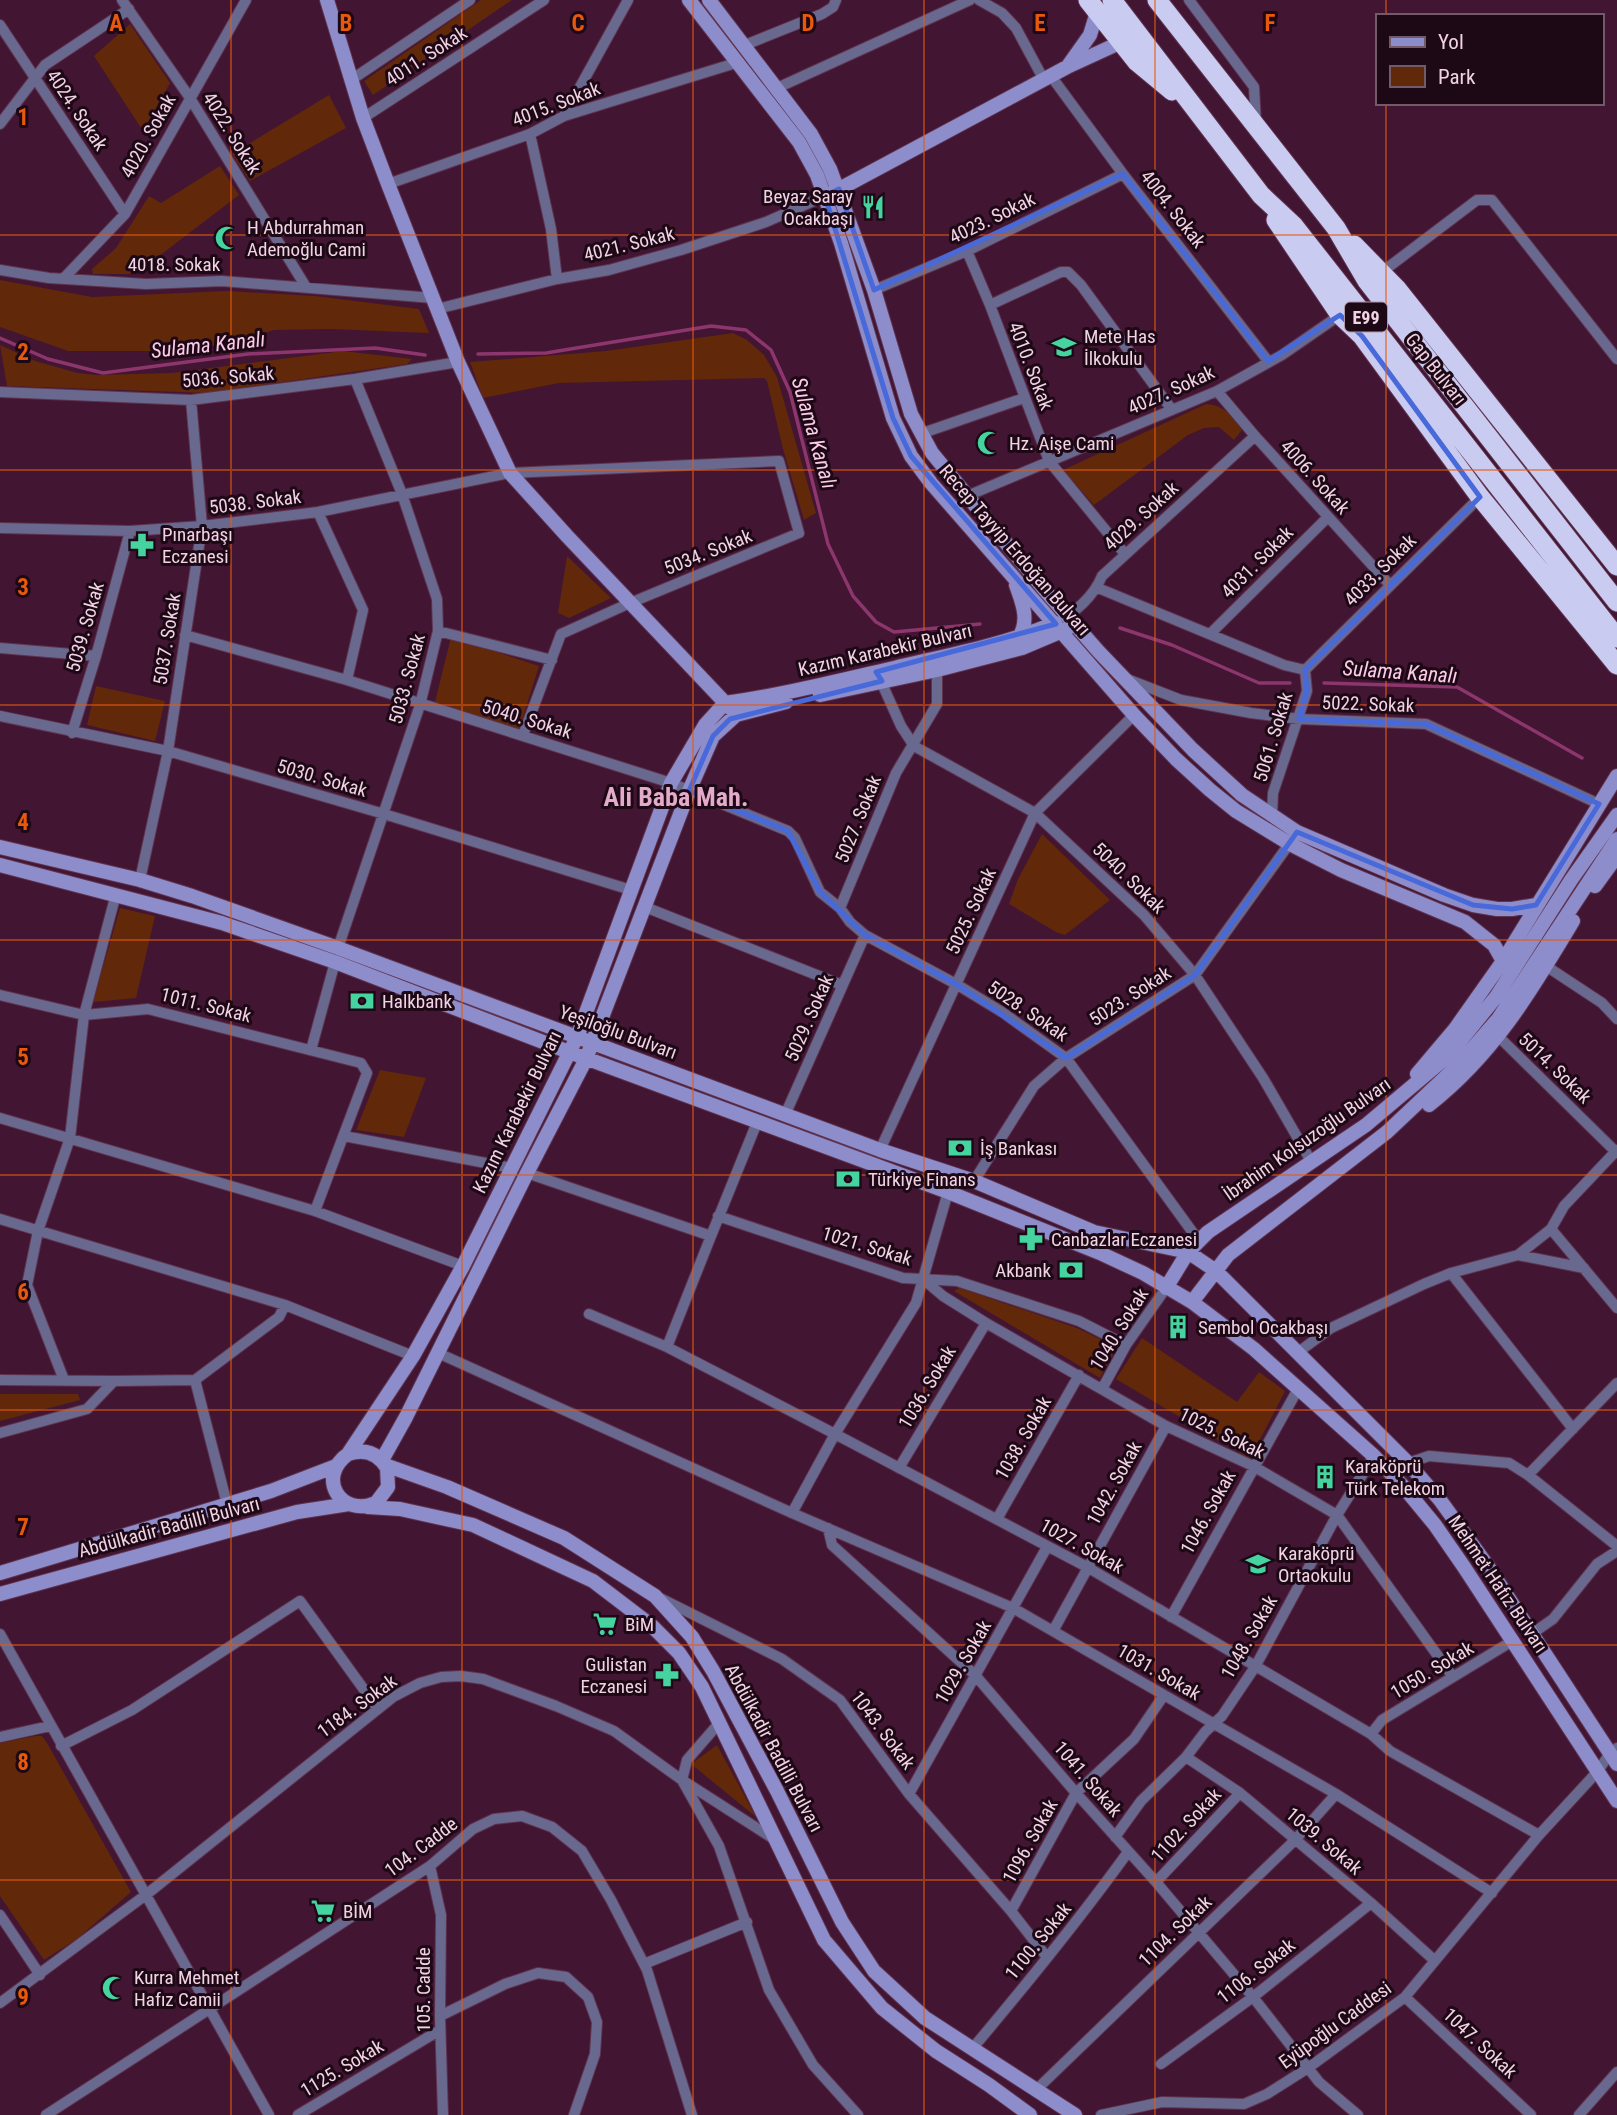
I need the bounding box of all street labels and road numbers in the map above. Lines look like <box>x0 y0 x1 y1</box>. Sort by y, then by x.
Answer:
street label: 4011. Sokak <box>381 21 471 91</box>
street label: 4024. Sokak <box>42 65 113 155</box>
street label: 4015. Sokak <box>509 77 604 131</box>
street label: 4022. Sokak <box>198 88 266 179</box>
street label: 4020. Sokak <box>116 90 181 182</box>
street label: 4004. Sokak <box>1135 165 1211 253</box>
street label: 4023. Sokak <box>945 187 1039 249</box>
street label: 4021. Sokak <box>581 222 677 266</box>
street label: 4018. Sokak <box>128 253 221 276</box>
road number: E99 <box>1345 302 1387 332</box>
street label: 4010. Sokak <box>1004 319 1058 414</box>
street label: Gap Bulvarı <box>1401 328 1471 410</box>
street label: 5036. Sokak <box>181 361 276 392</box>
street label: 4027. Sokak <box>1124 361 1218 419</box>
street label: 4006. Sokak <box>1276 435 1355 519</box>
street label: Recep Tayyip Erdoğan Bulvarı <box>934 460 1096 640</box>
street label: 4029. Sokak <box>1099 476 1183 555</box>
street label: 5038. Sokak <box>208 485 303 519</box>
street label: 4031. Sokak <box>1216 521 1298 603</box>
street label: 5034. Sokak <box>661 524 756 580</box>
street label: 4033. Sokak <box>1339 529 1421 611</box>
street label: 5039. Sokak <box>61 579 109 675</box>
street label: 5037. Sokak <box>148 591 186 686</box>
street label: Kazım Karabekir Bulvarı <box>796 619 974 681</box>
street label: 5033. Sokak <box>384 631 430 727</box>
street label: 5061. Sokak <box>1248 689 1298 785</box>
street label: 5022. Sokak <box>1321 691 1415 717</box>
street label: 5040. Sokak <box>479 694 575 744</box>
street label: 5030. Sokak <box>274 754 370 802</box>
street label: 5027. Sokak <box>830 771 886 866</box>
street label: 5040. Sokak <box>1088 838 1171 919</box>
street label: 5025. Sokak <box>941 864 1001 958</box>
street label: 5023. Sokak <box>1085 961 1175 1031</box>
street label: 5029. Sokak <box>780 971 838 1065</box>
street label: 5028. Sokak <box>983 976 1073 1047</box>
street label: 1011. Sokak <box>158 983 254 1027</box>
street label: Yeşiloğlu Bulvarı <box>556 1000 680 1064</box>
street label: Kazım Karabekir Bulvarı <box>468 1027 566 1197</box>
street label: 5014. Sokak <box>1514 1028 1597 1109</box>
street label: İbrahim Kolsuzoğlu Bulvarı <box>1219 1073 1395 1205</box>
street label: 1021. Sokak <box>819 1221 915 1271</box>
street label: 1040. Sokak <box>1085 1283 1153 1374</box>
street label: 1036. Sokak <box>893 1341 961 1433</box>
street label: 1038. Sokak <box>990 1392 1056 1484</box>
street label: 1025. Sokak <box>1175 1402 1269 1464</box>
street label: 1042. Sokak <box>1082 1437 1147 1529</box>
street label: 1046. Sokak <box>1176 1466 1241 1558</box>
street label: Abdülkadir Badilli Bulvarı <box>76 1492 262 1562</box>
street label: Mehmet Hafız Bulvarı <box>1443 1511 1553 1657</box>
street label: 1027. Sokak <box>1036 1514 1128 1579</box>
street label: 1048. Sokak <box>1216 1591 1282 1683</box>
street label: 1029. Sokak <box>930 1616 996 1708</box>
street label: 1050. Sokak <box>1386 1636 1478 1704</box>
street label: 1031. Sokak <box>1113 1639 1205 1705</box>
street label: Abdülkadir Badilli Bulvarı <box>720 1660 828 1836</box>
street label: 1184. Sokak <box>313 1669 402 1742</box>
street label: 1043. Sokak <box>846 1686 920 1774</box>
street label: 1041. Sokak <box>1049 1737 1127 1822</box>
street label: 1102. Sokak <box>1146 1783 1226 1867</box>
street label: 1096. Sokak <box>998 1795 1063 1887</box>
street label: 1039. Sokak <box>1281 1802 1367 1880</box>
street label: 104. Cadde <box>380 1812 462 1882</box>
street label: 1104. Sokak <box>1134 1890 1217 1971</box>
street label: 1100. Sokak <box>1000 1897 1076 1984</box>
street label: 1106. Sokak <box>1212 1933 1300 2009</box>
street label: 105. Cadde <box>412 1947 435 2033</box>
street label: Eyüpoğlu Caddesi <box>1274 1977 1396 2073</box>
street label: 1047. Sokak <box>1438 2003 1522 2083</box>
street label: 1125. Sokak <box>296 2034 388 2102</box>

